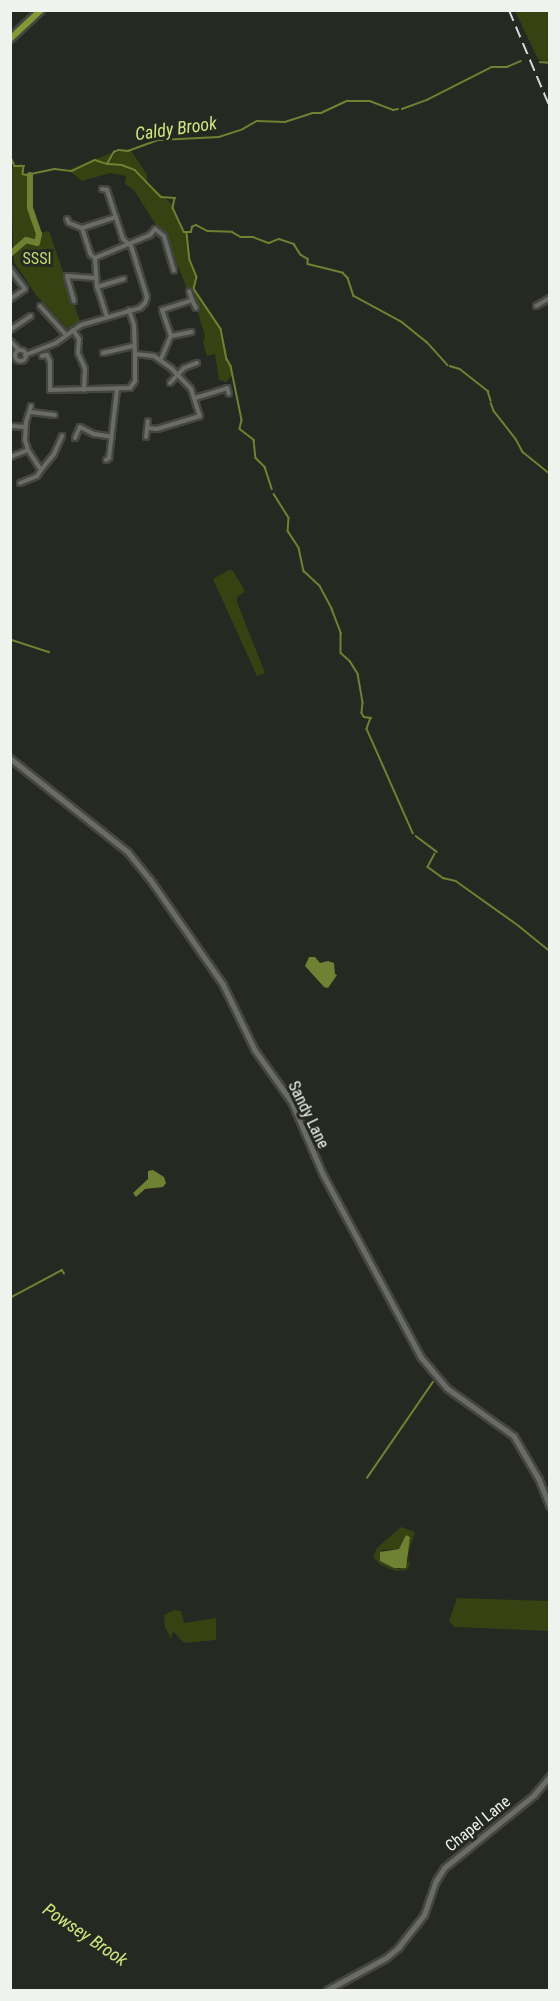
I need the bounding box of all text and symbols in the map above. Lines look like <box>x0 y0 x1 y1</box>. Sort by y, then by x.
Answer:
water label: Caldy Brook <box>134 113 218 145</box>
park label: SSSI <box>23 249 51 269</box>
street label: Sandy Lane <box>283 1078 333 1152</box>
street label: Chapel Lane <box>442 1792 514 1856</box>
water label: Powsey Brook <box>39 1899 131 1971</box>

